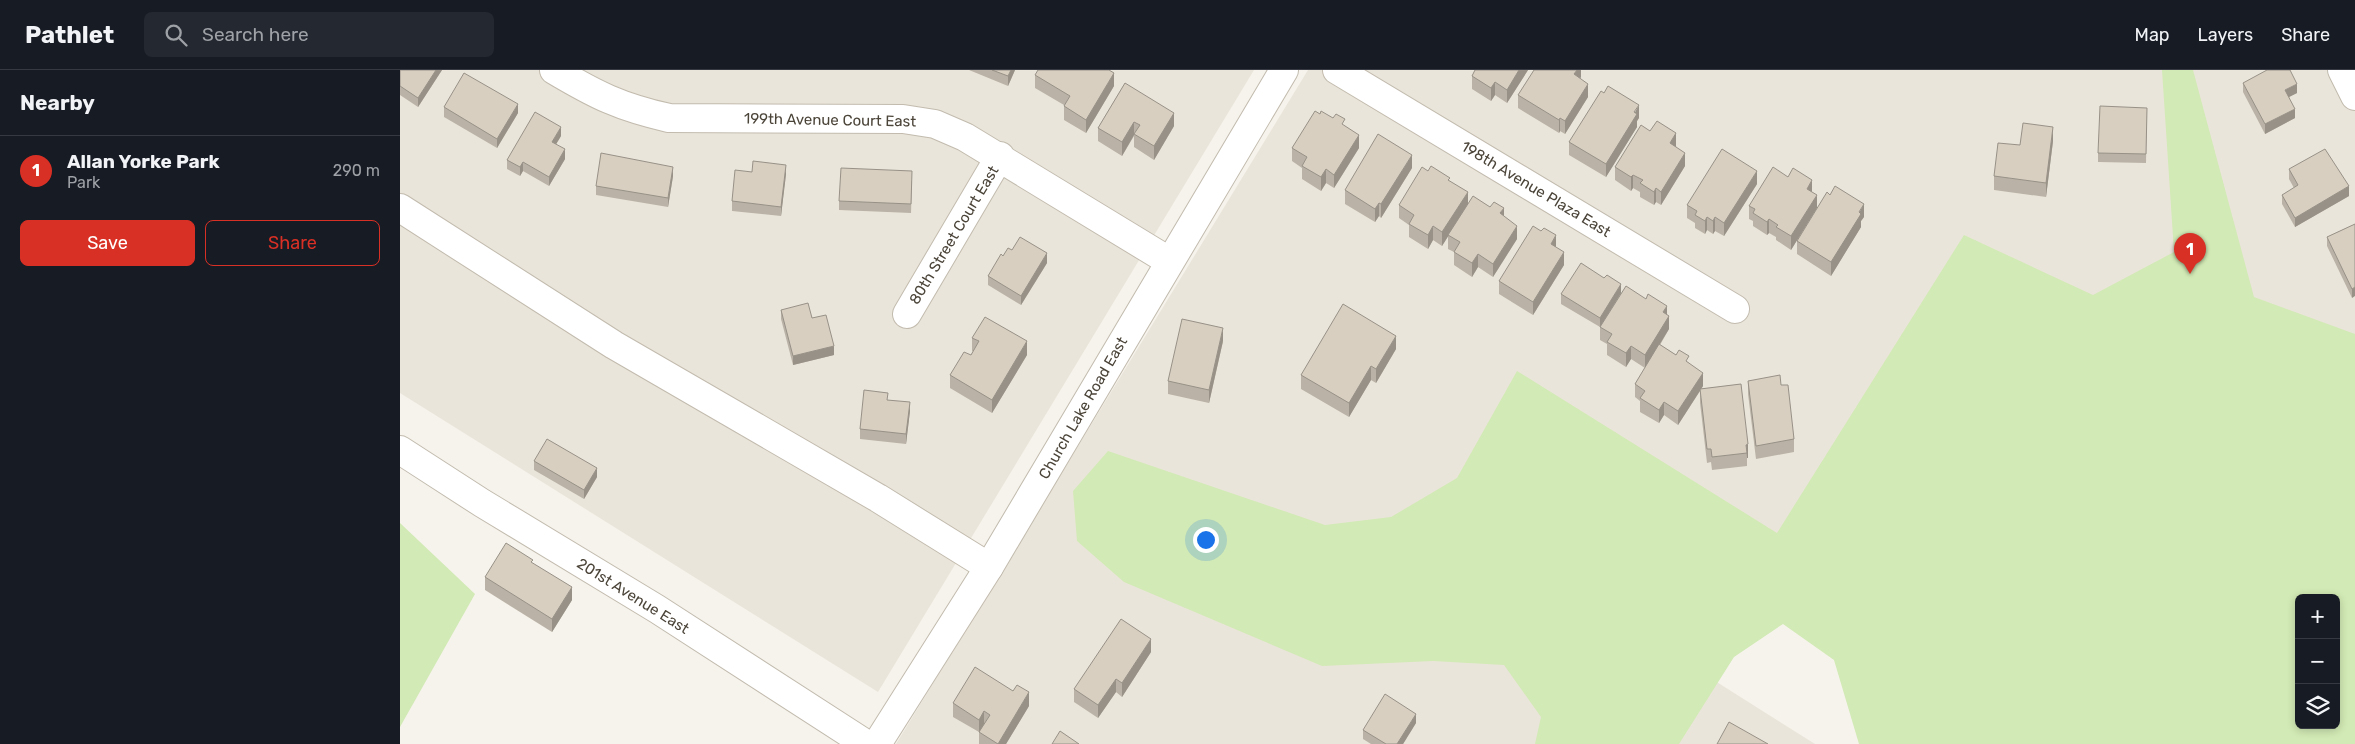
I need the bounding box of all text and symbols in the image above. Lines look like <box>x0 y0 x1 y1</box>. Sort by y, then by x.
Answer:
search box <box>144 12 494 57</box>
text: Pathlet <box>25 21 114 49</box>
icon: search <box>162 21 190 49</box>
text: Search here <box>202 23 309 46</box>
text: Map <box>2135 24 2170 46</box>
text: Layers <box>2198 24 2253 46</box>
text: Share <box>2281 24 2330 46</box>
text: Nearby <box>20 90 95 115</box>
street label: 199th Avenue Court East <box>744 109 916 131</box>
street label: 198th Avenue Plaza East <box>1458 137 1614 241</box>
text: Allan Yorke Park <box>67 150 220 173</box>
text: 1 <box>32 161 40 180</box>
text: 290 m <box>333 161 380 180</box>
street label: 80th Street Court East <box>905 162 1003 308</box>
text: Park <box>67 173 100 192</box>
button: Save <box>20 220 195 266</box>
button: Share <box>205 220 380 266</box>
pin: 1 <box>2174 233 2206 274</box>
street label: Church Lake Road East <box>1035 334 1131 482</box>
your location <box>1193 527 1219 553</box>
street label: 201st Avenue East <box>574 554 692 638</box>
map controls <box>2295 594 2340 729</box>
button: + <box>2295 594 2340 639</box>
button: − <box>2295 639 2340 684</box>
button: layers <box>2295 684 2340 729</box>

